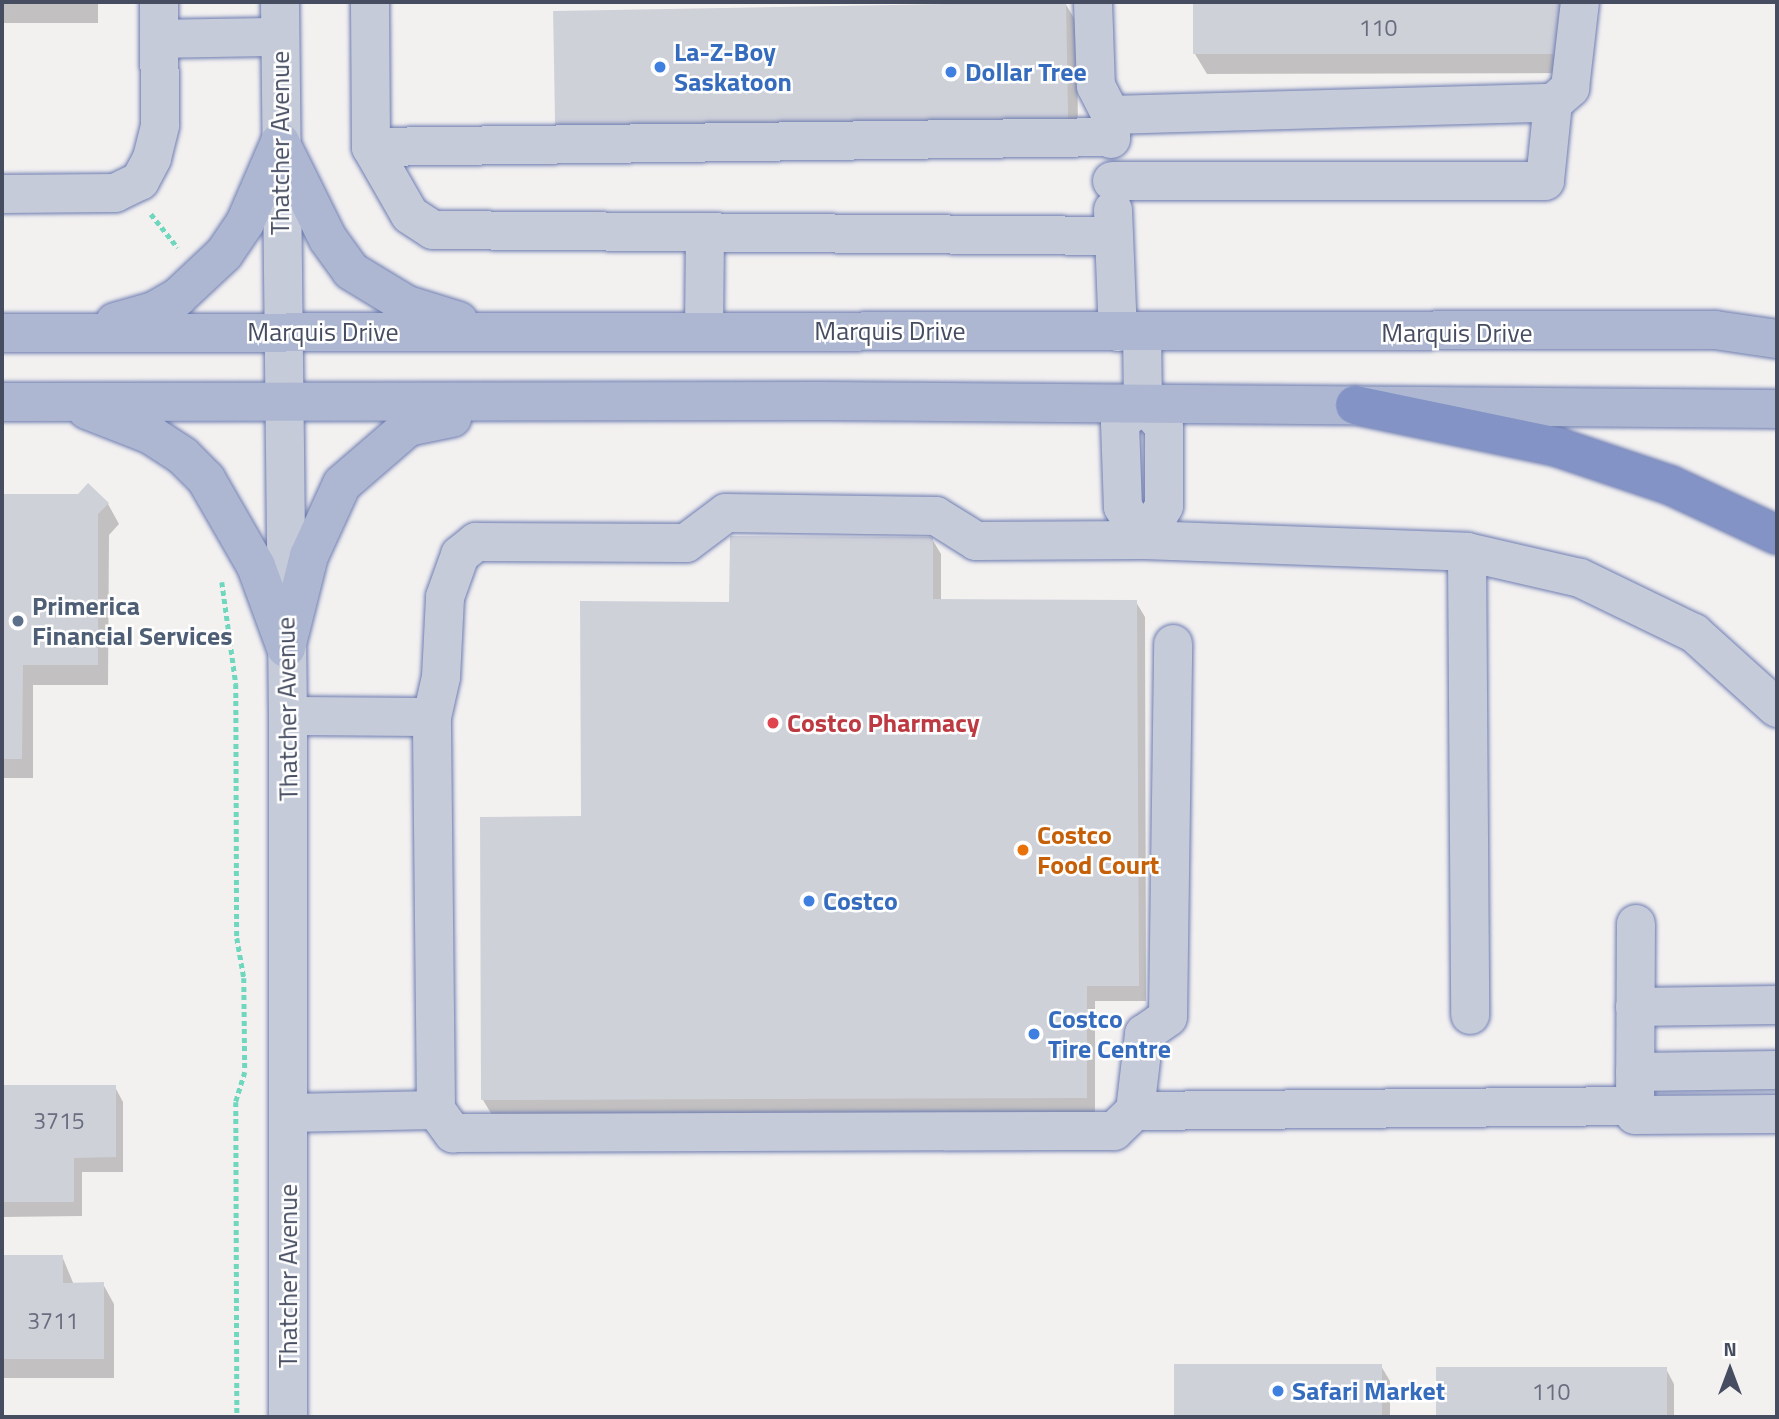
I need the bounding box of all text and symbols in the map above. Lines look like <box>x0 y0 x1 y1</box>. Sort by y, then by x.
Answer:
house number: 110 <box>1359 14 1397 42</box>
place label: La-Z-Boy Saskatoon <box>674 36 792 98</box>
street label: Thatcher Avenue <box>264 51 296 235</box>
place label: Dollar Tree <box>965 56 1087 88</box>
marker: La-Z-Boy Saskatoon <box>652 59 668 75</box>
marker: Dollar Tree <box>943 64 959 80</box>
street label: Marquis Drive <box>814 315 966 347</box>
street label: Marquis Drive <box>247 316 399 348</box>
street label: Marquis Drive <box>1381 317 1533 349</box>
place label: Primerica Financial Services <box>32 590 233 652</box>
marker: Primerica Financial Services <box>10 613 26 629</box>
street label: Thatcher Avenue <box>270 617 304 801</box>
place label: Costco Pharmacy <box>787 707 980 739</box>
marker: Costco Pharmacy <box>765 715 781 731</box>
place label: Costco Food Court <box>1037 819 1159 880</box>
marker: Costco Food Court <box>1015 842 1031 858</box>
place label: Costco <box>823 885 898 917</box>
marker: Costco <box>801 893 817 909</box>
place label: Costco Tire Centre <box>1048 1003 1171 1064</box>
marker: Costco Tire Centre <box>1026 1026 1042 1042</box>
house number: 3715 <box>33 1107 85 1135</box>
street label: Thatcher Avenue <box>272 1184 304 1368</box>
house number: 3711 <box>27 1307 79 1335</box>
text: N <box>1723 1334 1737 1363</box>
north arrow <box>1695 1335 1765 1405</box>
place label: Safari Market <box>1292 1375 1445 1407</box>
house number: 110 <box>1532 1378 1570 1406</box>
marker: Safari Market <box>1270 1383 1286 1399</box>

